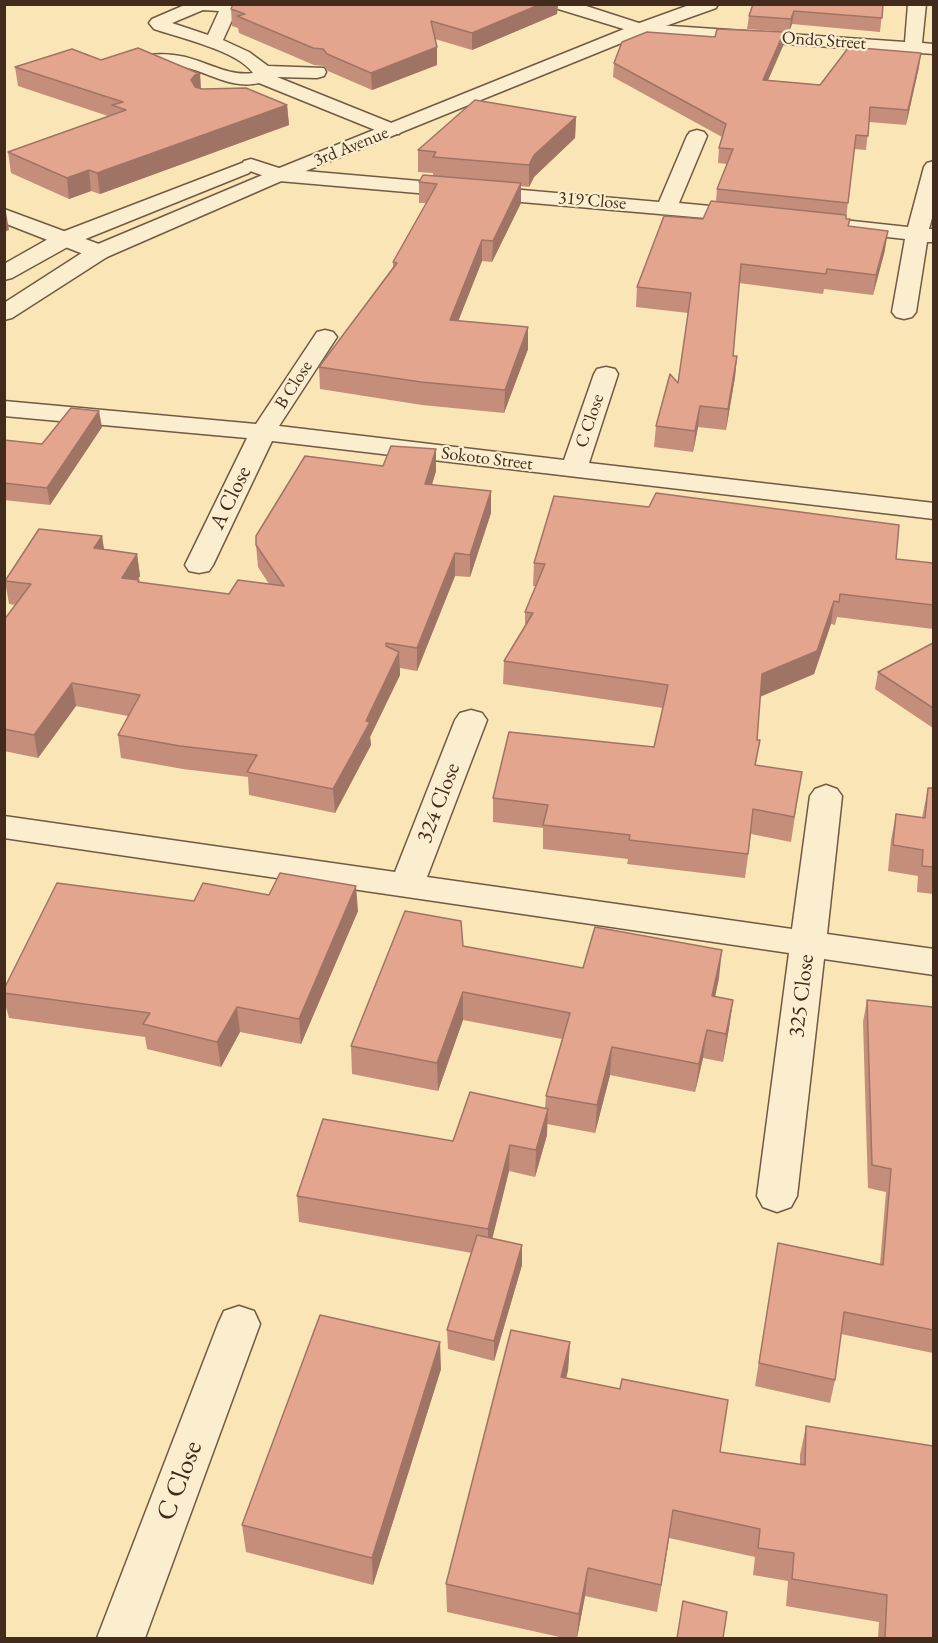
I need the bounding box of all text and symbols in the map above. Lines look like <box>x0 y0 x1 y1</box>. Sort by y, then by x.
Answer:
street label: Ondo Street <box>781 27 867 55</box>
street label: 3rd Avenue <box>310 122 392 172</box>
street label: 319 Close <box>557 187 627 215</box>
street label: B Close <box>271 357 317 413</box>
street label: C Close <box>571 391 609 451</box>
street label: Sokoto Street <box>440 443 534 475</box>
street label: A Close <box>204 462 258 534</box>
street label: 324 Close <box>412 759 466 847</box>
street label: 325 Close <box>784 953 820 1039</box>
street label: C Close <box>150 1437 210 1525</box>

